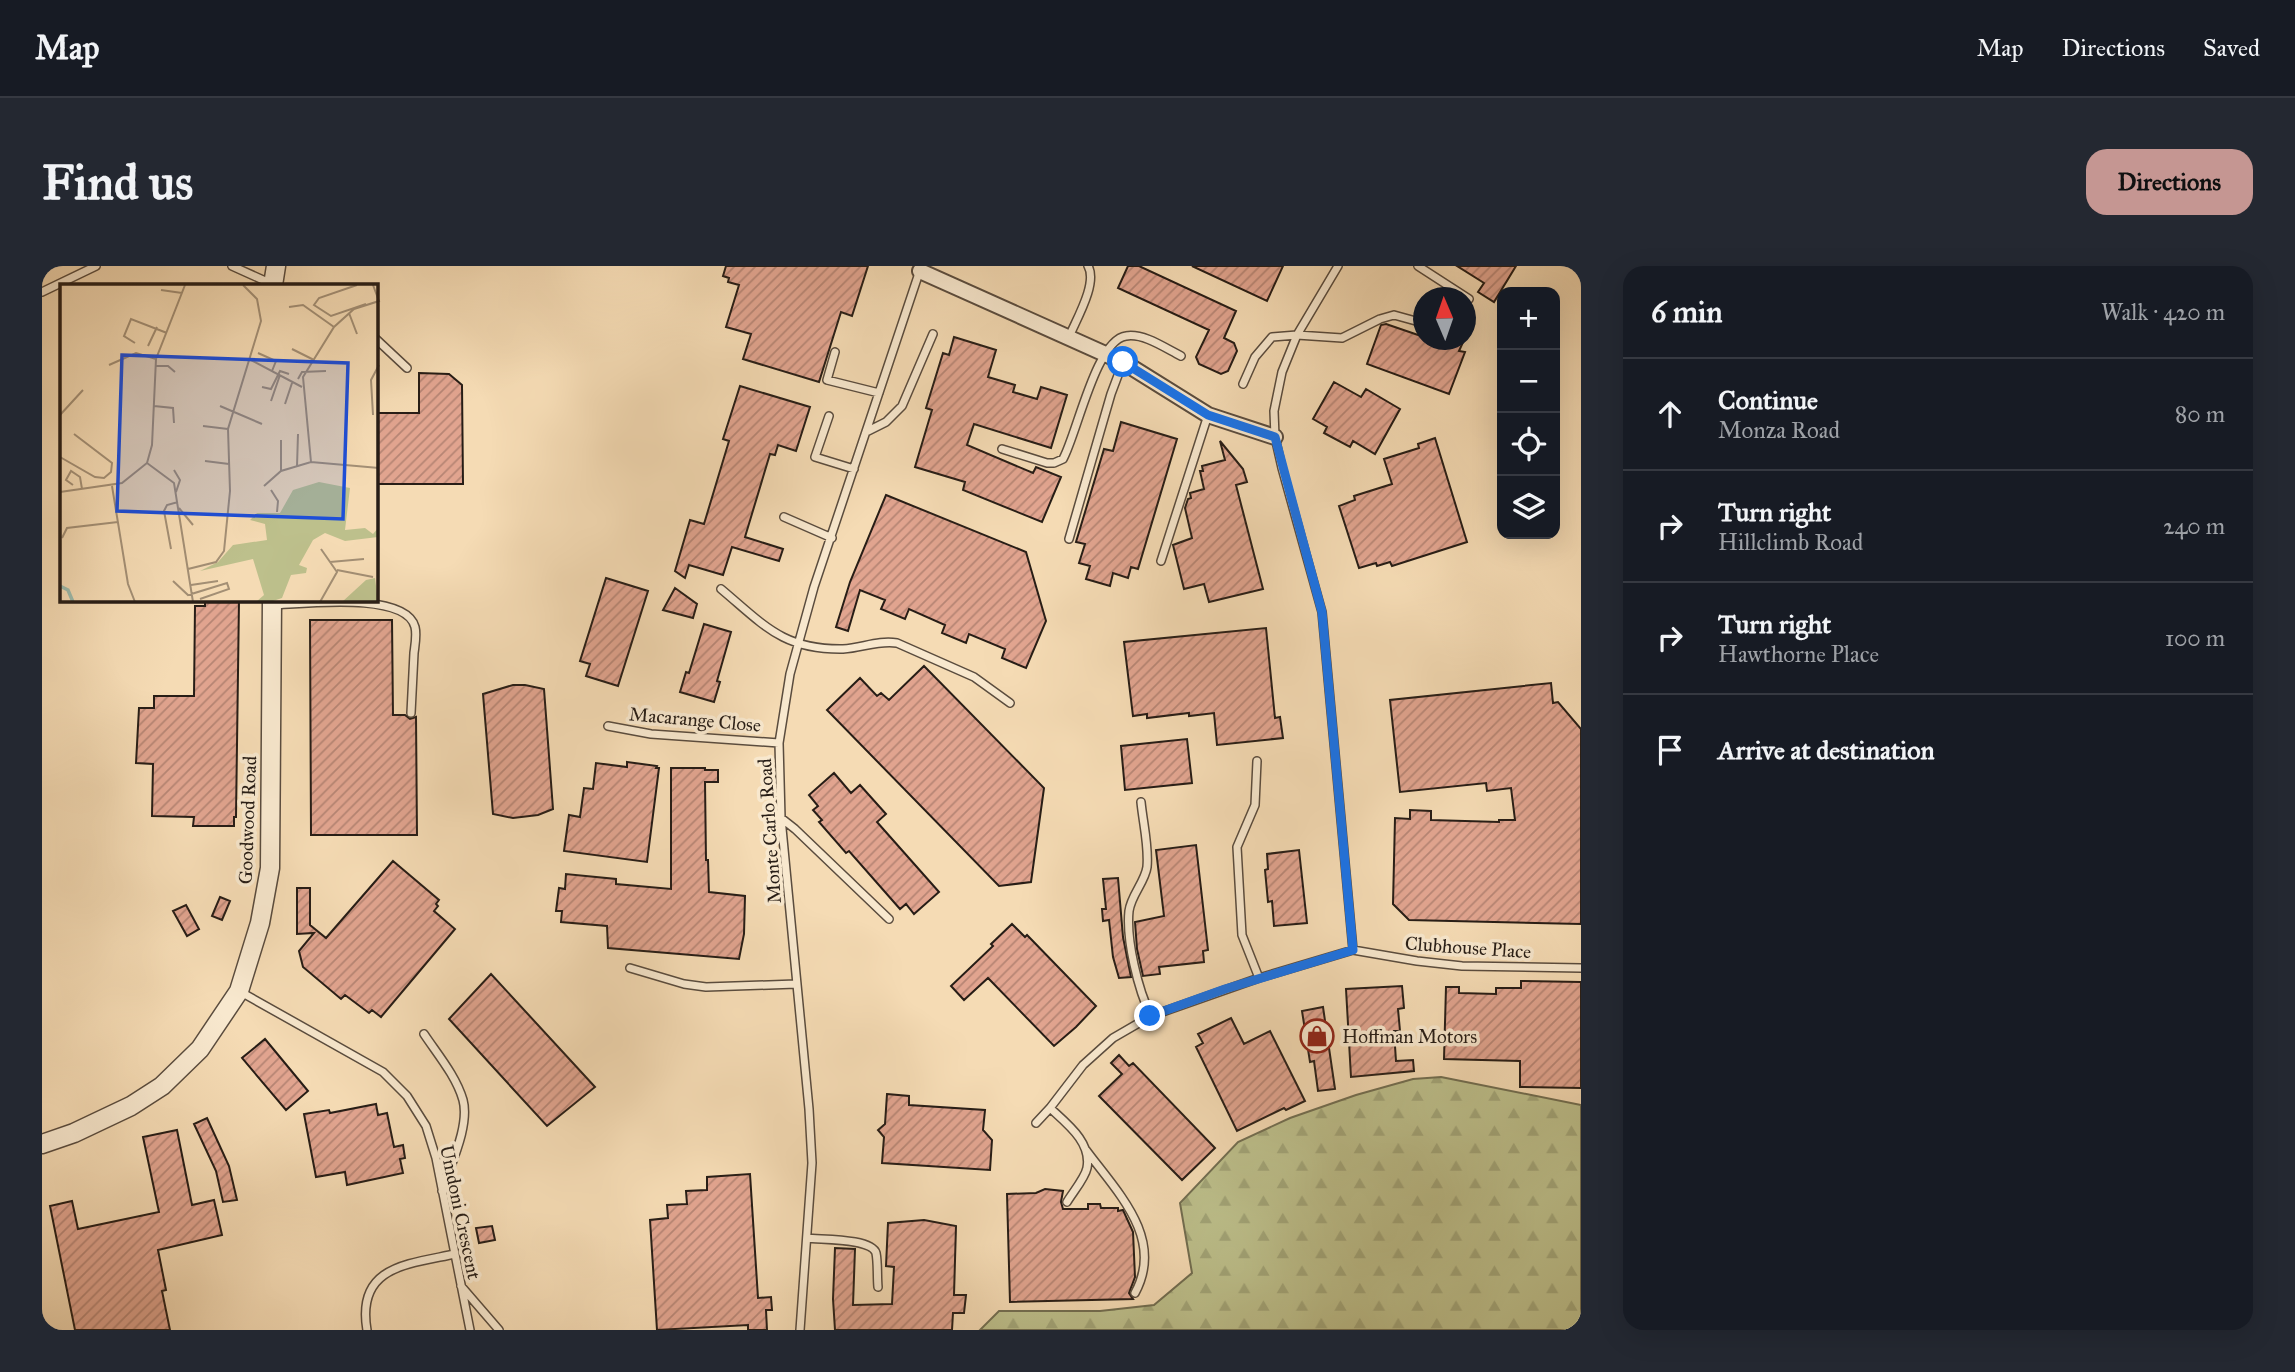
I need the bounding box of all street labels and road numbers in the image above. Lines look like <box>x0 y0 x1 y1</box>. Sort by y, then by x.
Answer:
street label: Macarange Close <box>628 702 762 738</box>
street label: Goodwood Road <box>234 755 261 885</box>
street label: Monte Carlo Road <box>753 757 786 904</box>
street label: Clubhouse Place <box>1404 932 1532 963</box>
street label: Umdoni Crescent <box>435 1143 486 1282</box>

